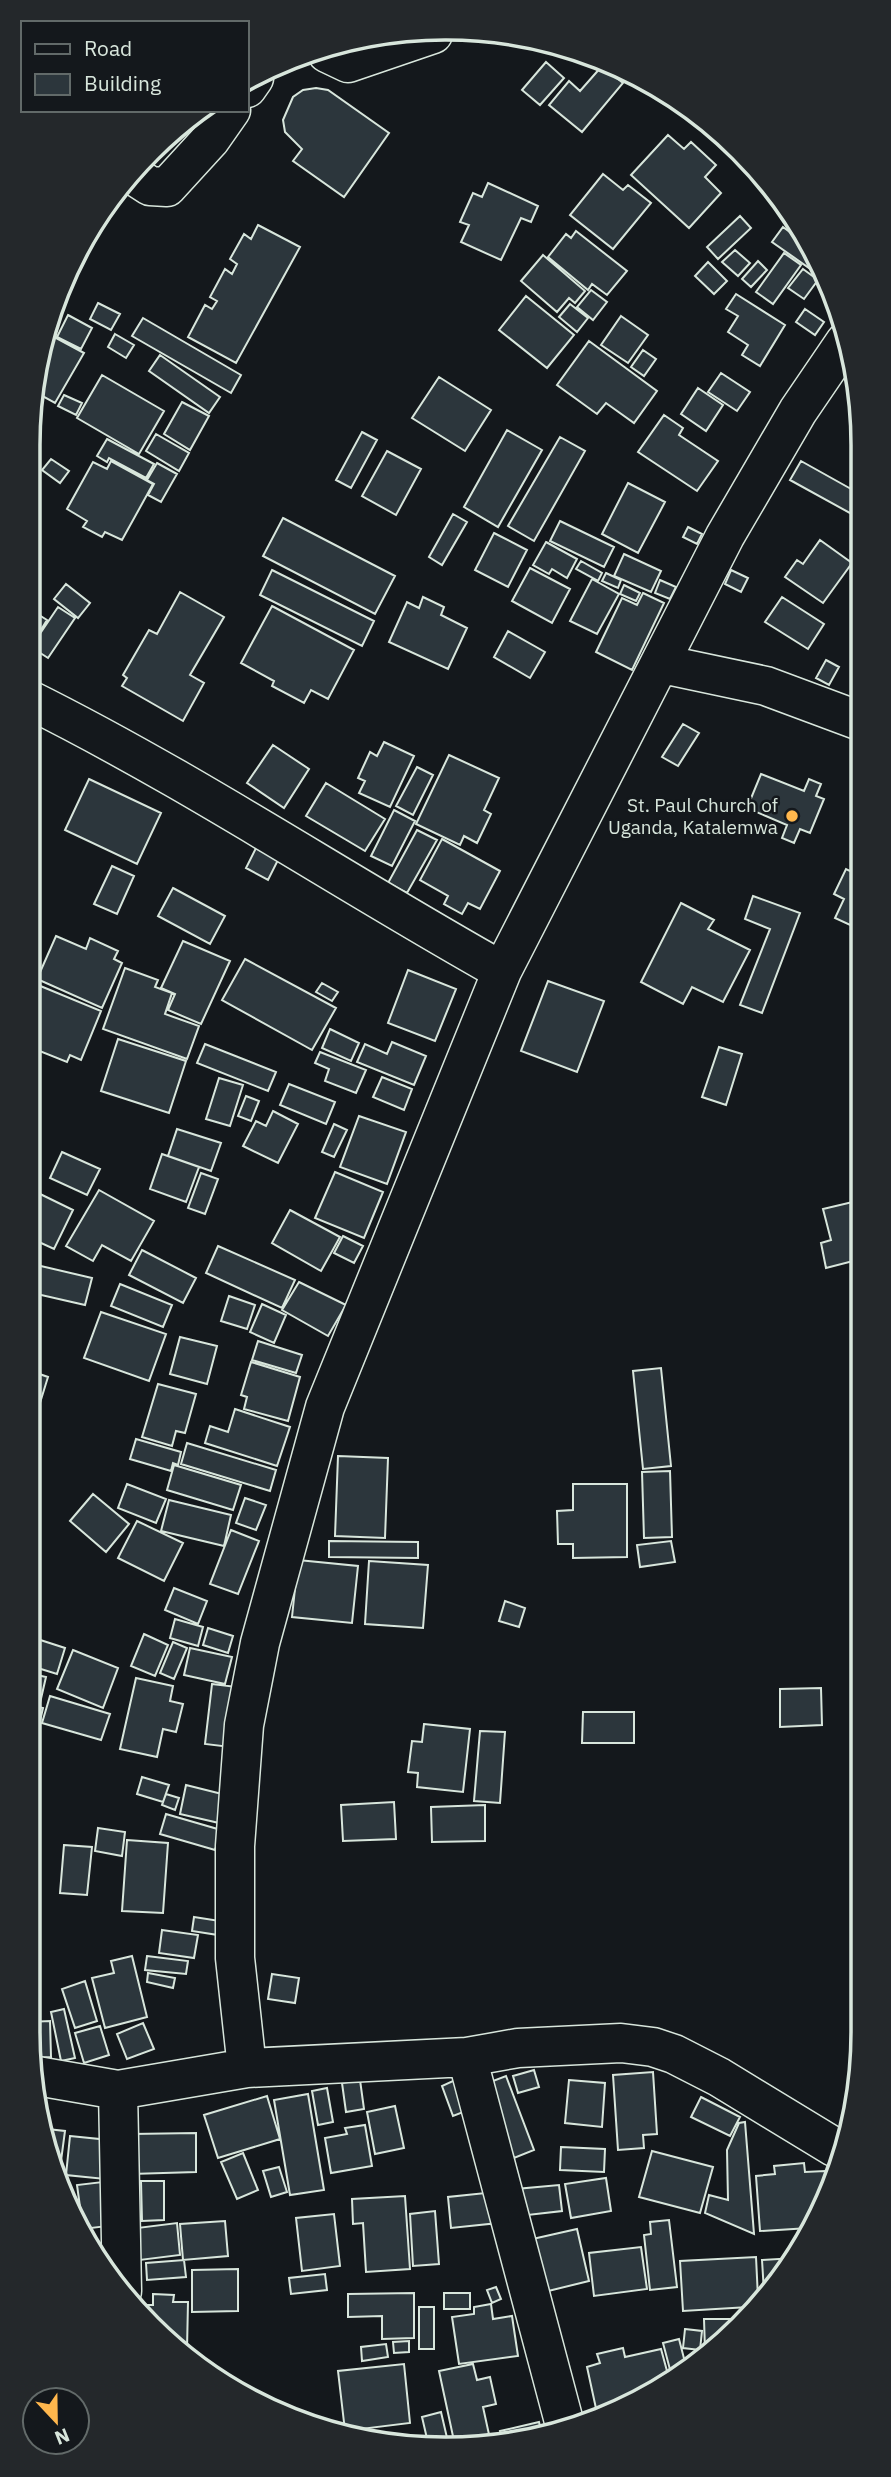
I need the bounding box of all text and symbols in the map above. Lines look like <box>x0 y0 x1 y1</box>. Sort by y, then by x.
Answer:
legend <box>21 21 248 112</box>
text: Road <box>84 34 132 62</box>
text: Building <box>84 69 161 97</box>
place label: St. Paul Church of Uganda, Katalemwa <box>608 793 778 839</box>
marker: St. Paul Church of Uganda, Katalemwa <box>784 808 800 824</box>
north arrow <box>21 2386 91 2456</box>
text: N <box>51 2423 73 2450</box>

